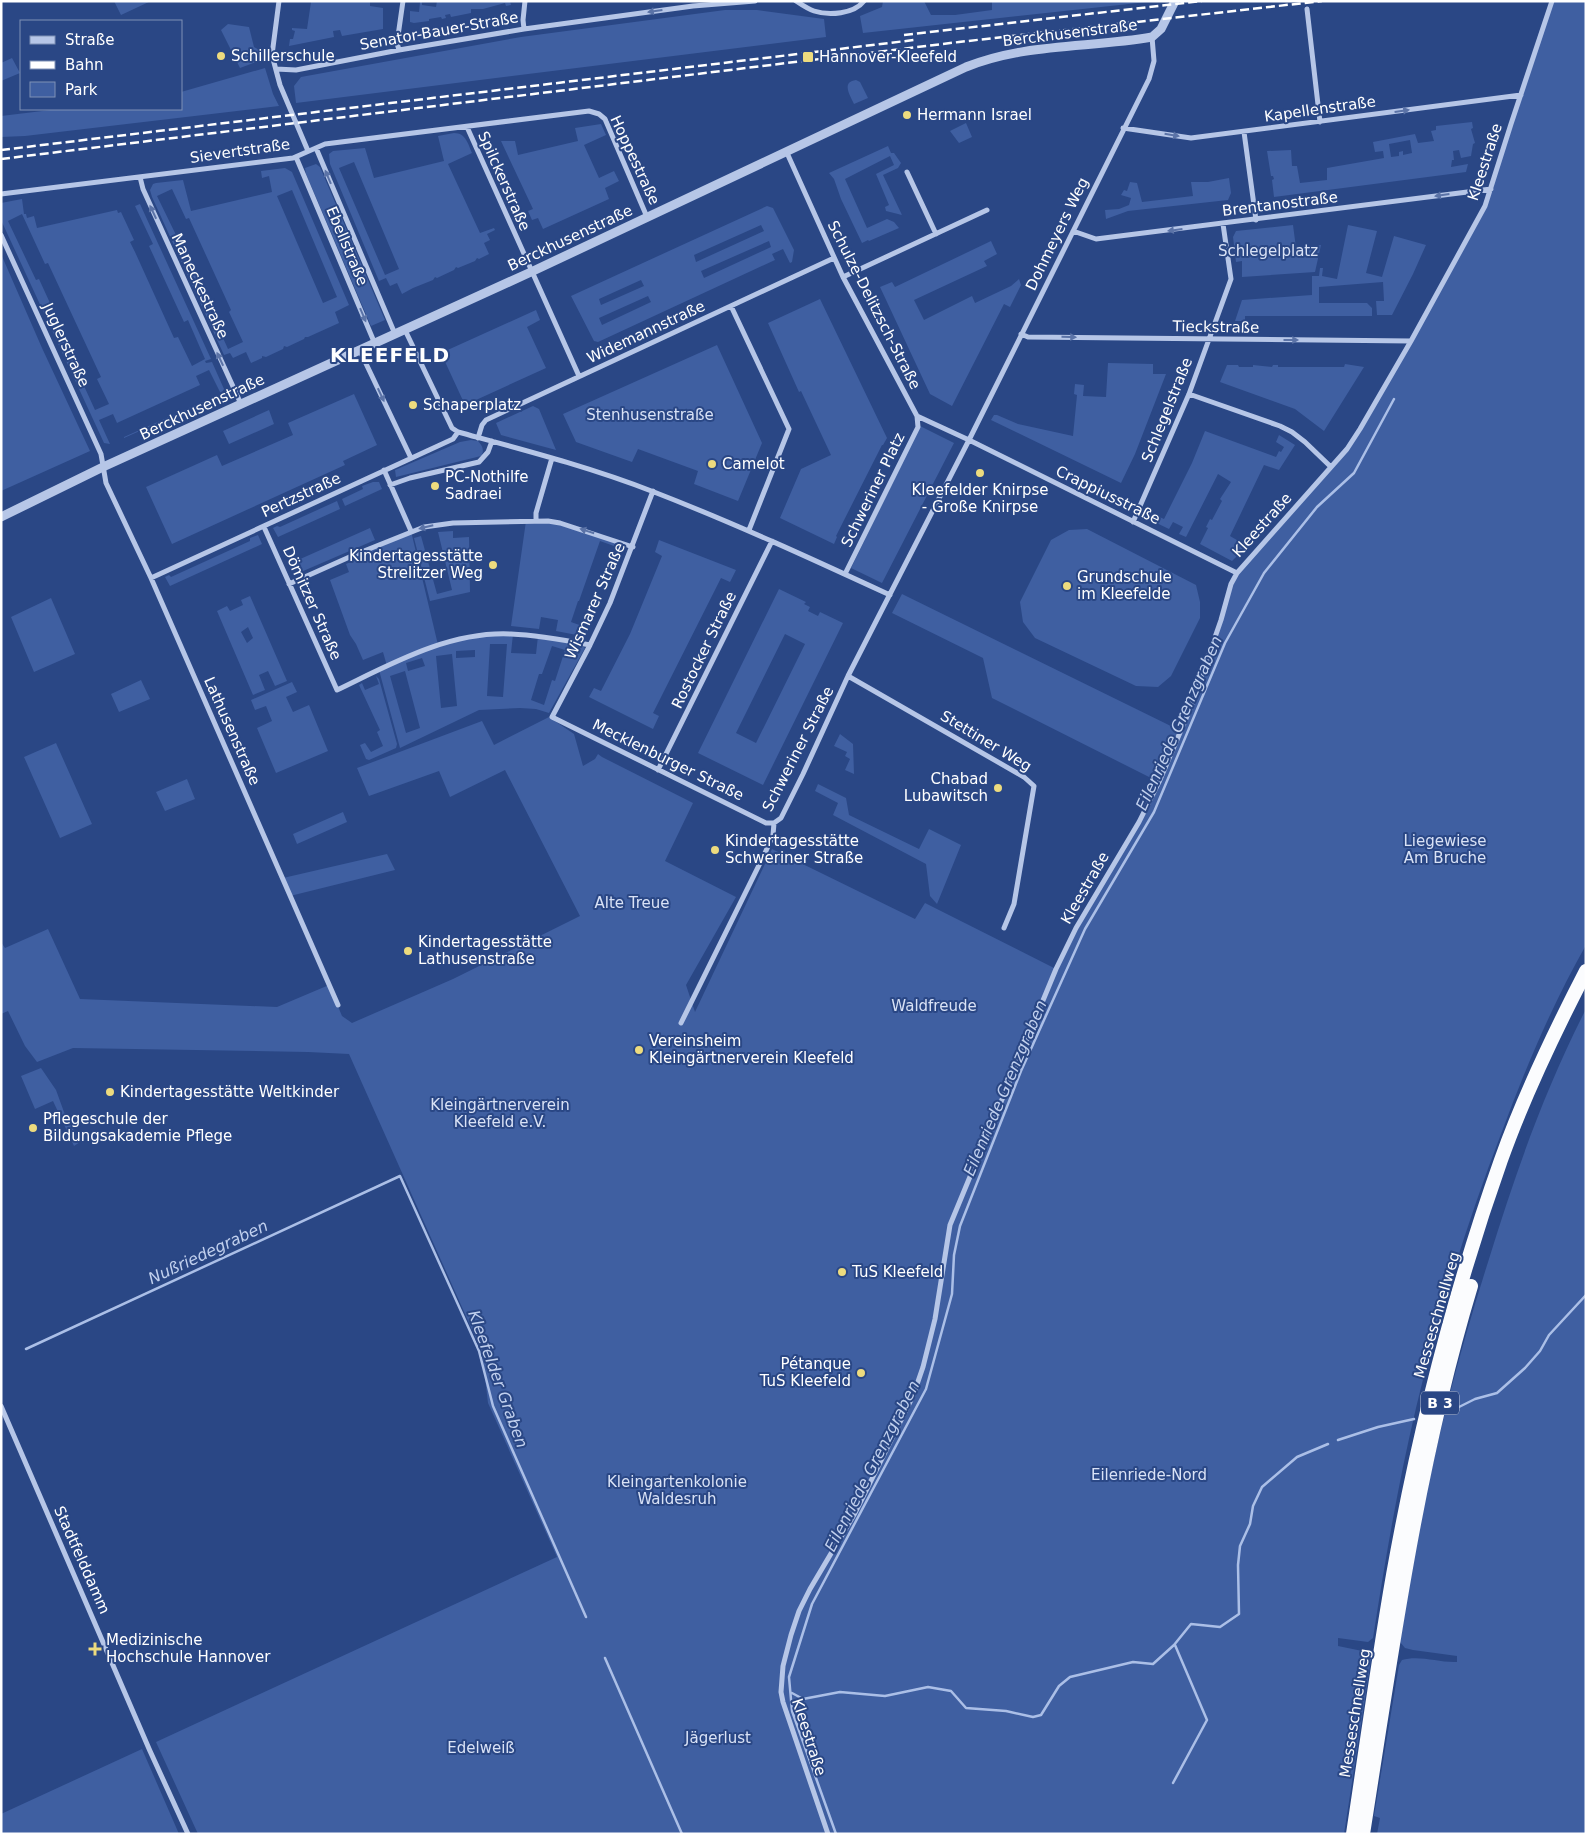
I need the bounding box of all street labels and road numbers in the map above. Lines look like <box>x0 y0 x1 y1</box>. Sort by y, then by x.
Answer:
street label: Senator-Bauer-Straße <box>358 8 520 54</box>
street label: Berckhusenstraße <box>1002 16 1138 50</box>
street label: Kapellenstraße <box>1263 92 1377 126</box>
street label: Hoppestraße <box>606 112 664 208</box>
street label: Kleestraße <box>1464 121 1506 203</box>
street label: Spilckerstraße <box>474 129 534 233</box>
street label: Sievertstraße <box>189 135 291 167</box>
street label: Dohmeyers Weg <box>1022 174 1092 294</box>
street label: Brentanostraße <box>1221 188 1339 220</box>
street label: Berckhusenstraße <box>505 201 635 275</box>
street label: Ebellstraße <box>322 204 372 288</box>
street label: Schulze-Delitzsch-Straße <box>824 218 924 392</box>
street label: Maneckestraße <box>168 230 232 342</box>
street label: Widemannstraße <box>584 297 708 367</box>
street label: Juglerstraße <box>38 299 93 390</box>
street label: Tieckstraße <box>1171 317 1260 337</box>
street label: Schlegelstraße <box>1138 355 1196 465</box>
street label: Berckhusenstraße <box>137 370 267 444</box>
street label: Schweriner Platz <box>838 430 909 550</box>
street label: Crappiusstraße <box>1053 462 1163 528</box>
street label: Pertzstraße <box>258 469 344 521</box>
street label: Kleestraße <box>1228 489 1296 561</box>
street label: Wismarer Straße <box>561 540 629 662</box>
street label: Dömitzer Straße <box>279 543 345 663</box>
street label: Rostocker Straße <box>668 589 740 711</box>
street label: Lathusenstraße <box>200 674 264 788</box>
street label: Schweriner Straße <box>759 683 837 815</box>
street label: Stettiner Weg <box>937 707 1035 775</box>
street label: Mecklenburger Straße <box>589 716 747 804</box>
street label: Kleestraße <box>1057 849 1113 927</box>
street label: Messeschnellweg <box>1410 1250 1464 1380</box>
road number: B 3 <box>1421 1392 1459 1415</box>
street label: Stadtfelddamm <box>50 1503 114 1617</box>
street label: Messeschnellweg <box>1336 1647 1374 1779</box>
street label: Kleestraße <box>788 1696 830 1778</box>

